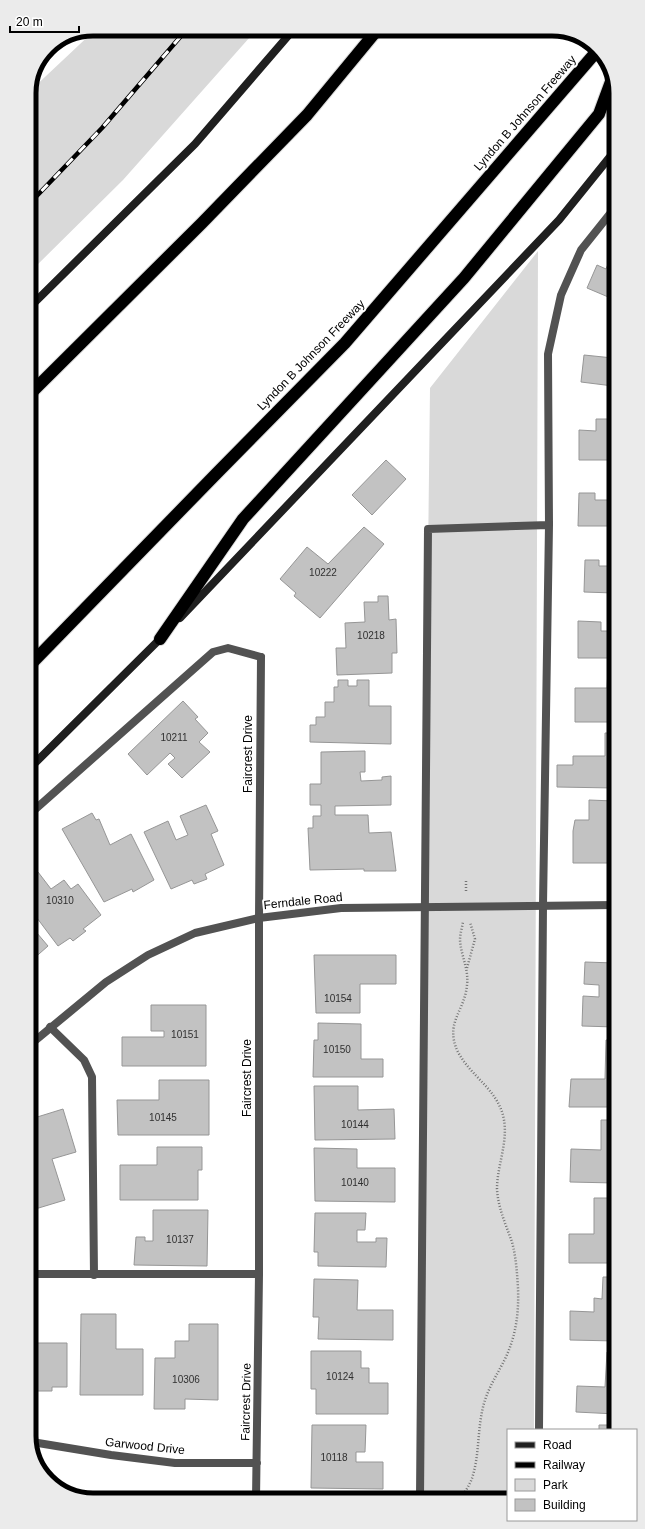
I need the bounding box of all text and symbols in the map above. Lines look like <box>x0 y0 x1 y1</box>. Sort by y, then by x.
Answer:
scale bar <box>10 8 79 34</box>
text: 20 m <box>16 15 43 29</box>
street label: Lyndon B Johnson Freeway <box>471 52 579 174</box>
street label: Lyndon B Johnson Freeway <box>254 297 368 413</box>
house number: 10222 <box>309 567 337 578</box>
house number: 10218 <box>357 630 385 641</box>
street label: Faircrest Drive <box>241 715 255 793</box>
house number: 10211 <box>160 732 188 743</box>
street label: Ferndale Road <box>263 890 343 912</box>
house number: 10310 <box>46 895 74 906</box>
house number: 10154 <box>324 993 352 1004</box>
house number: 10151 <box>171 1029 199 1040</box>
street label: Faircrest Drive <box>240 1039 254 1117</box>
house number: 10150 <box>323 1044 351 1055</box>
house number: 10145 <box>149 1112 177 1123</box>
house number: 10144 <box>341 1119 369 1130</box>
house number: 10140 <box>341 1177 369 1188</box>
house number: 10137 <box>166 1234 194 1245</box>
street label: Faircrest Drive <box>238 1363 254 1441</box>
house number: 10124 <box>326 1371 354 1382</box>
house number: 10306 <box>172 1374 200 1385</box>
legend <box>507 1429 637 1521</box>
street label: Garwood Drive <box>104 1435 186 1457</box>
text: Road <box>543 1438 572 1452</box>
house number: 10118 <box>320 1452 348 1463</box>
text: Railway <box>543 1458 585 1472</box>
text: Park <box>543 1478 569 1492</box>
text: Building <box>543 1498 586 1512</box>

